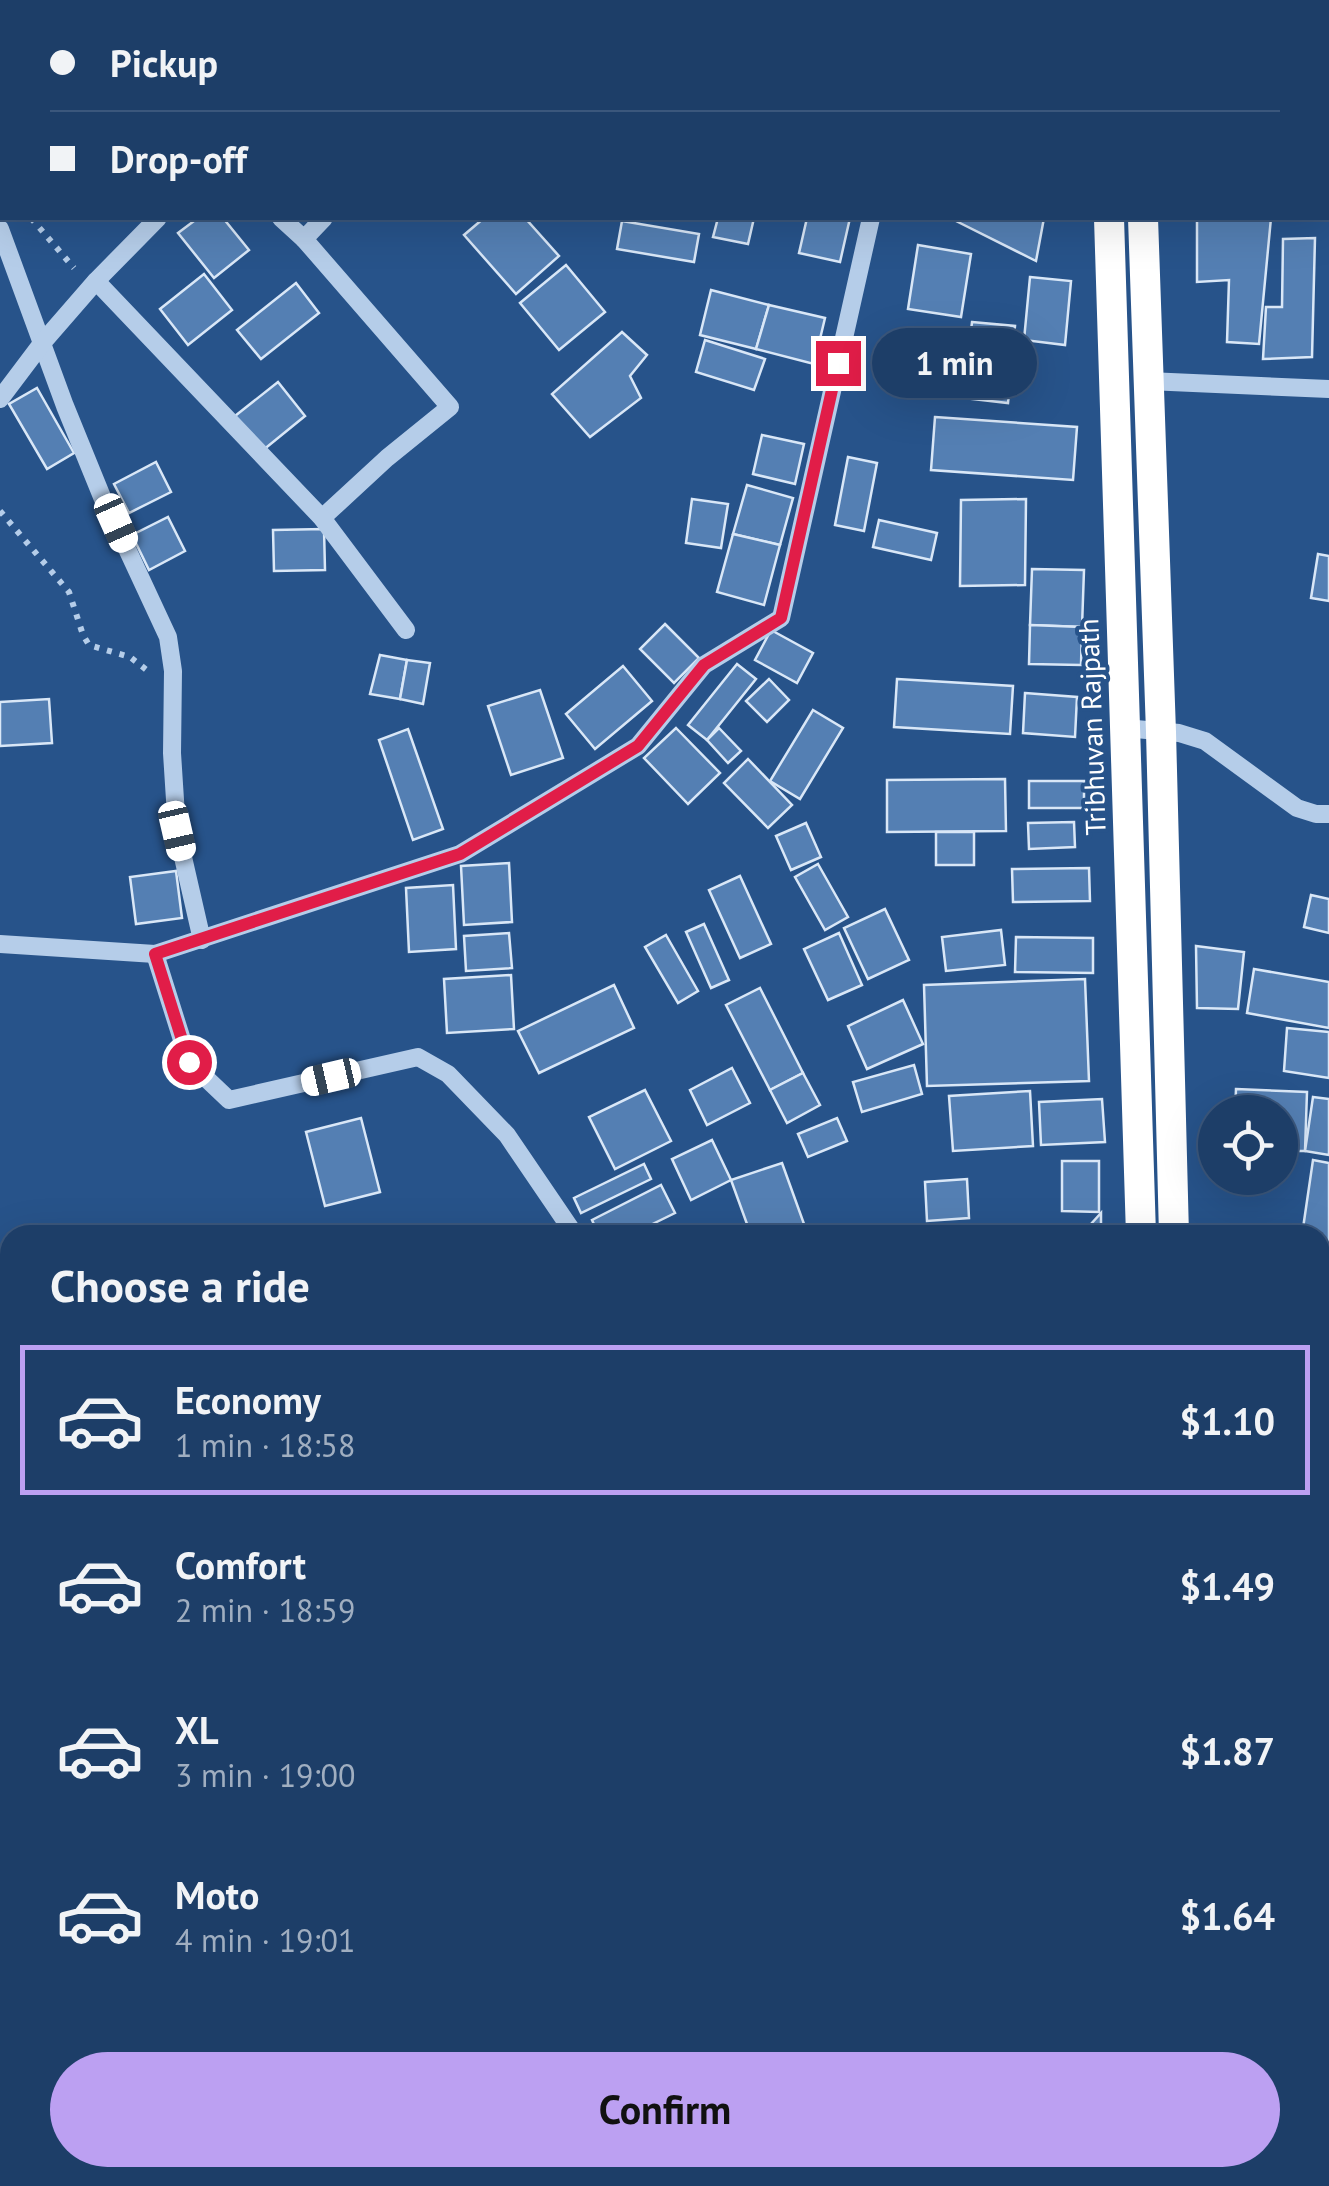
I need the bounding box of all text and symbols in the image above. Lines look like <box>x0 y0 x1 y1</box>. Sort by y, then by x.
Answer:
text: Pickup <box>110 38 218 87</box>
text: Drop-off <box>110 134 247 183</box>
callout: 1 min <box>873 328 1038 398</box>
route end <box>816 341 861 386</box>
text: 1 min <box>915 342 994 384</box>
car <box>90 489 142 557</box>
street label: Tribhuvan Rajpath <box>1069 618 1114 836</box>
car <box>156 798 198 864</box>
route start <box>167 1040 212 1085</box>
car <box>298 1056 364 1098</box>
map controls <box>1198 1095 1298 1195</box>
button: locate <box>1198 1095 1298 1195</box>
text: Choose a ride <box>50 1256 310 1314</box>
icon: car <box>55 1375 145 1465</box>
text: Economy <box>175 1375 321 1424</box>
text: $1.10 <box>1179 1396 1275 1445</box>
text: 1 min · 18:58 <box>175 1424 355 1466</box>
icon: car <box>55 1540 145 1630</box>
text: Comfort <box>175 1540 306 1589</box>
text: $1.49 <box>1179 1561 1275 1610</box>
text: 2 min · 18:59 <box>175 1589 355 1631</box>
icon: car <box>55 1705 145 1795</box>
text: XL <box>175 1705 219 1754</box>
text: $1.87 <box>1179 1726 1275 1775</box>
text: 3 min · 19:00 <box>175 1754 355 1796</box>
icon: car <box>55 1870 145 1960</box>
text: Moto <box>175 1870 259 1919</box>
text: $1.64 <box>1179 1891 1275 1940</box>
text: 4 min · 19:01 <box>175 1919 355 1961</box>
button: Confirm <box>50 2052 1280 2167</box>

